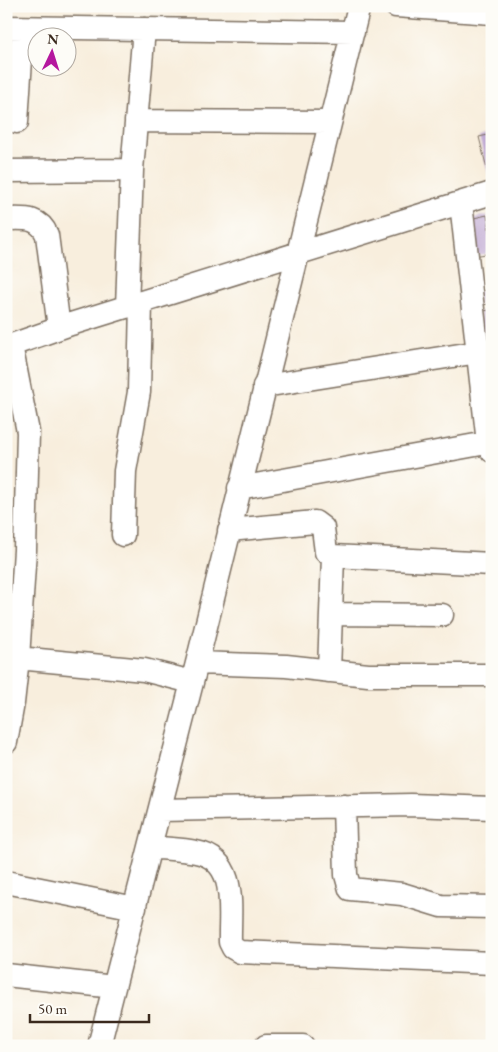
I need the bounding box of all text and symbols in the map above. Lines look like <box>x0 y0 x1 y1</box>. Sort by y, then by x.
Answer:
north arrow <box>28 28 78 78</box>
text: N <box>47 30 60 48</box>
scale bar <box>30 992 149 1024</box>
text: 50 m <box>38 999 67 1018</box>

